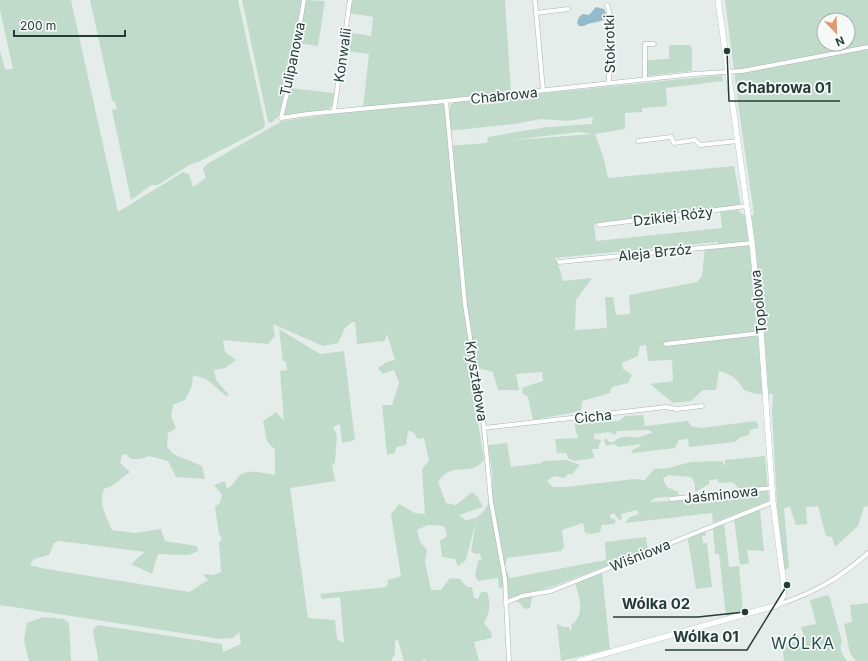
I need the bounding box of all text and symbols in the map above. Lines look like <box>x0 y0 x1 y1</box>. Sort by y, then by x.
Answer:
scale bar <box>14 12 125 38</box>
north arrow <box>816 12 856 52</box>
street label: Stokrotki <box>600 15 618 73</box>
text: 200 m <box>20 18 56 33</box>
street label: Tulipanowa <box>276 20 308 98</box>
street label: Konwalii <box>330 27 354 83</box>
text: N <box>833 33 847 49</box>
callout: Chabrowa 01 <box>729 74 840 101</box>
text: Chabrowa 01 <box>737 78 831 97</box>
street label: Chabrowa <box>470 83 538 107</box>
street label: Dzikiej Róży <box>632 203 714 229</box>
street label: Aleja Brzóz <box>617 240 693 264</box>
street label: Topolowa <box>746 269 770 335</box>
street label: Kryształowa <box>462 340 492 422</box>
street label: Cicha <box>573 406 613 426</box>
street label: Jaśminowa <box>683 482 759 506</box>
street label: Wiśniowa <box>607 535 673 575</box>
callout: Wólka 02 <box>613 590 698 617</box>
text: Wólka 02 <box>622 594 690 613</box>
callout: Wólka 01 <box>665 623 747 650</box>
text: Wólka 01 <box>673 627 739 646</box>
district label: WÓLKA <box>771 633 835 653</box>

